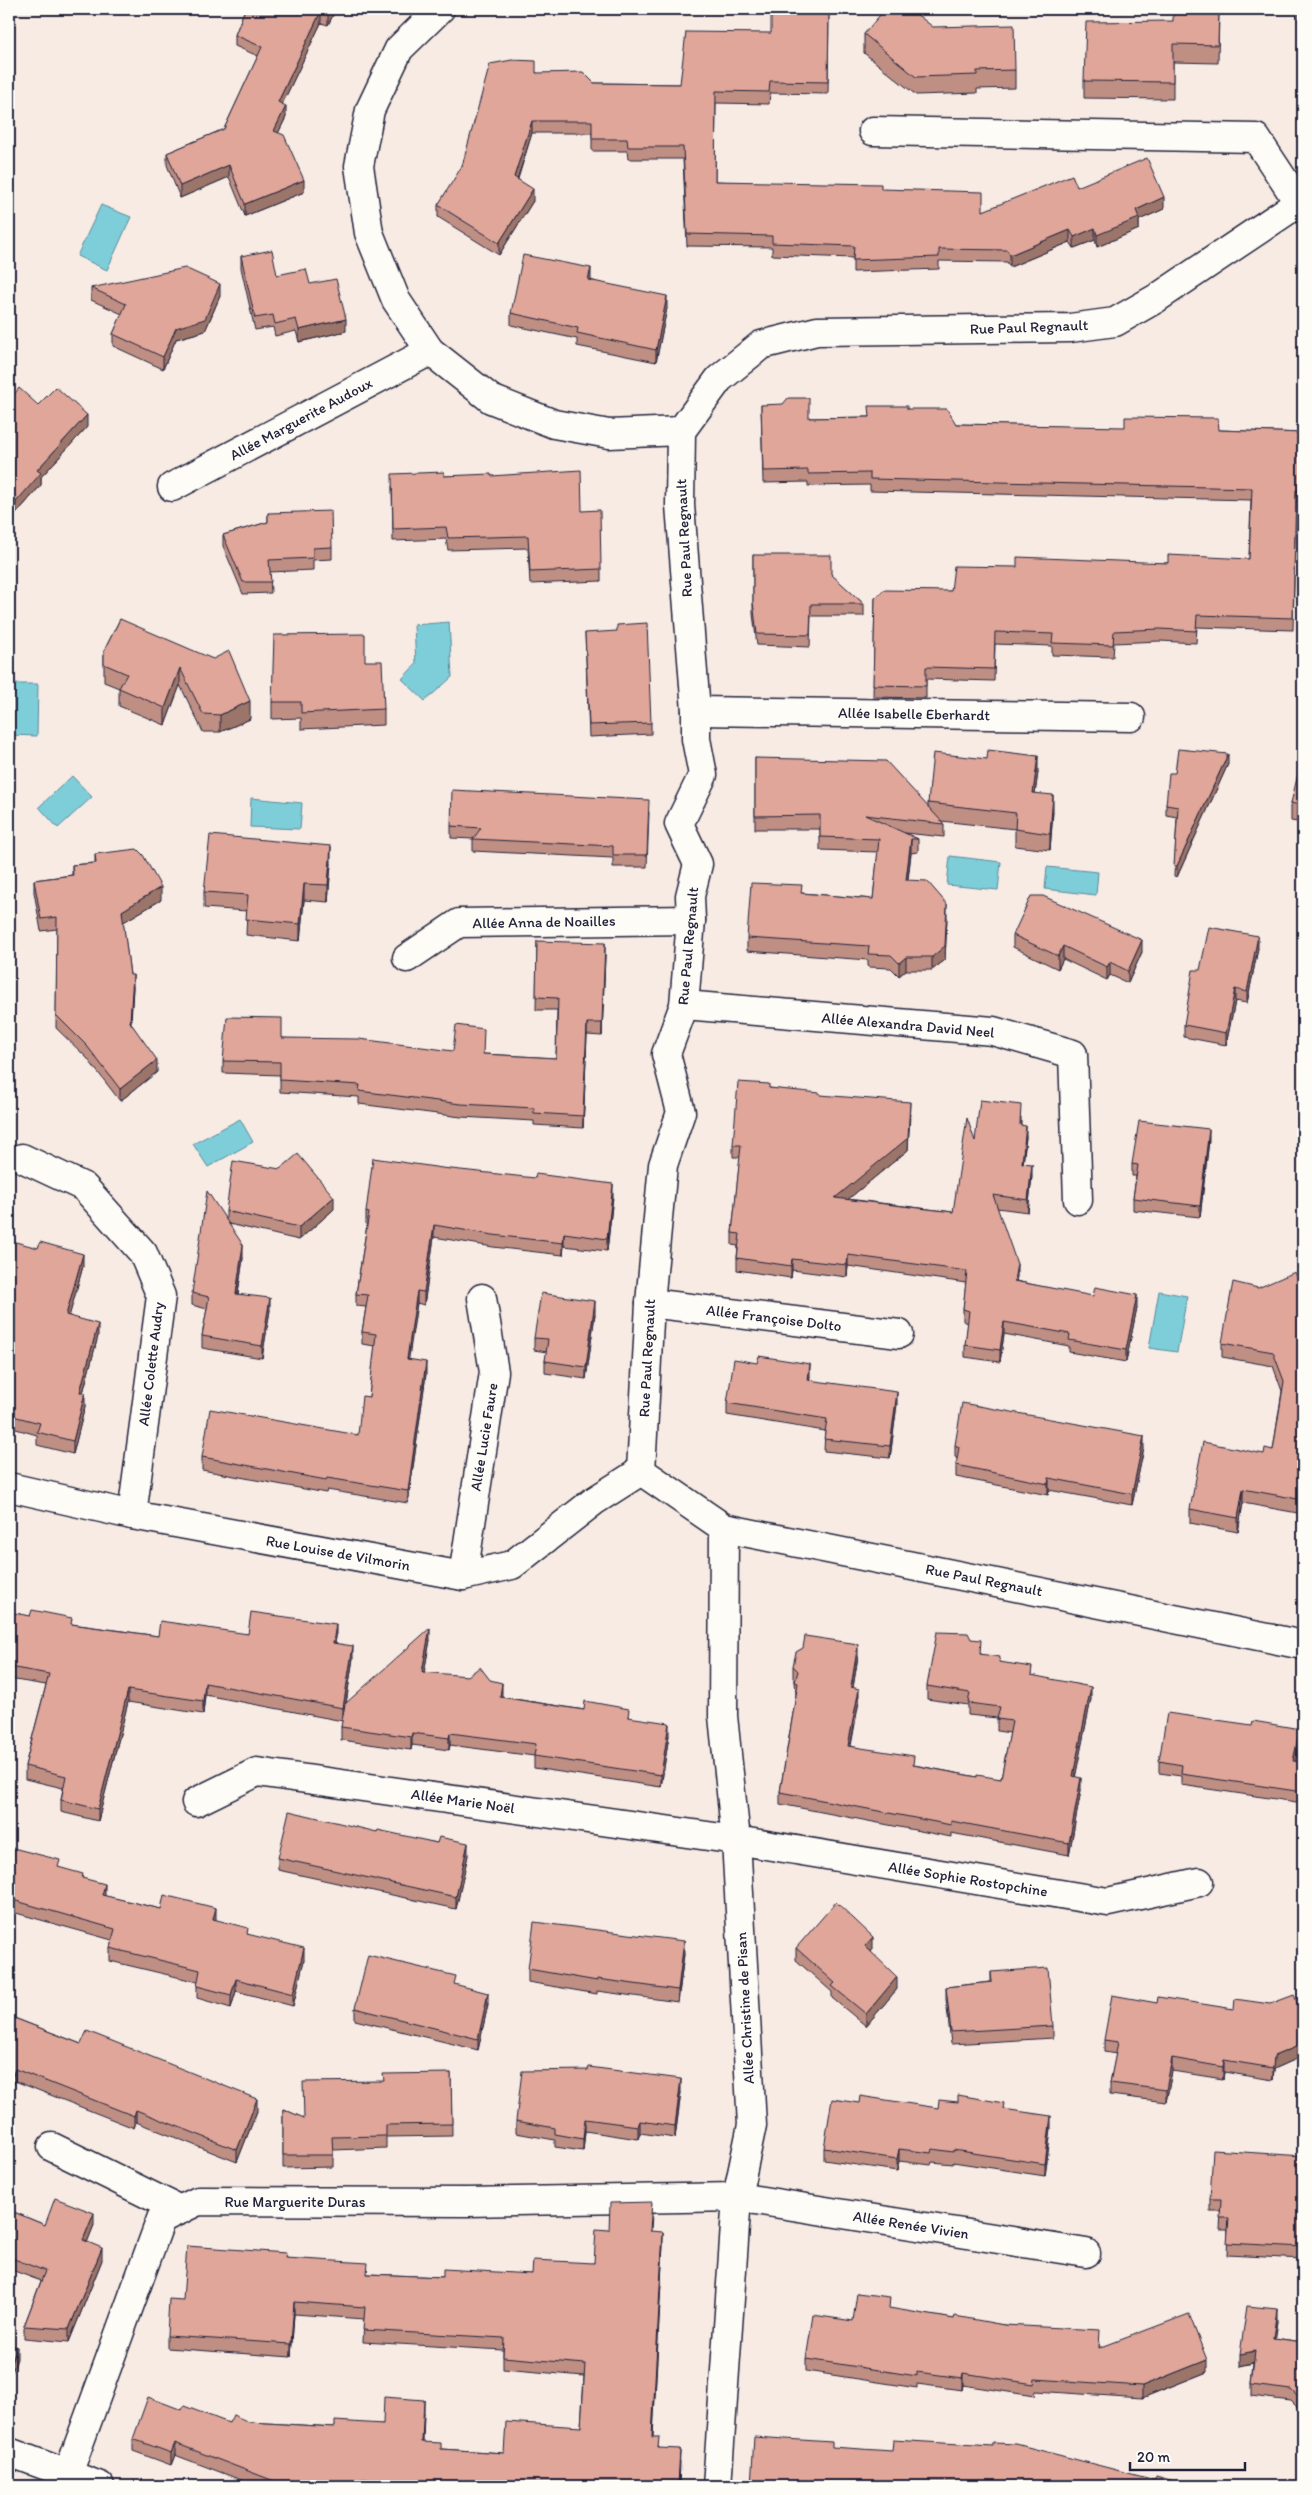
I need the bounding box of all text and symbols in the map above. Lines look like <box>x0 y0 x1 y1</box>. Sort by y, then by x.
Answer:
street label: Rue Paul Regnault <box>969 316 1089 338</box>
street label: Allée Marguerite Audoux <box>227 374 375 464</box>
street label: Rue Paul Regnault <box>672 478 696 598</box>
street label: Allée Isabelle Eberhardt <box>838 704 991 724</box>
street label: Rue Paul Regnault <box>674 886 702 1006</box>
street label: Allée Anna de Noailles <box>472 912 616 932</box>
street label: Allée Alexandra David Neel <box>821 1008 996 1042</box>
street label: Rue Paul Regnault <box>635 1298 659 1418</box>
street label: Allée Colette Audry <box>134 1301 168 1427</box>
street label: Allée Françoise Dolto <box>705 1301 843 1335</box>
street label: Allée Lucie Faure <box>467 1382 501 1492</box>
street label: Rue Louise de Vilmorin <box>264 1531 412 1575</box>
street label: Rue Paul Regnault <box>924 1560 1044 1600</box>
street label: Allée Marie Noël <box>410 1785 517 1817</box>
street label: Allée Sophie Rostopchine <box>887 1858 1049 1900</box>
street label: Allée Christine de Pisan <box>732 1931 758 2085</box>
street label: Rue Marguerite Duras <box>225 2193 366 2211</box>
street label: Allée Renée Vivien <box>852 2207 970 2243</box>
scale bar <box>1130 2440 1244 2472</box>
text: 20 m <box>1137 2448 1171 2466</box>

